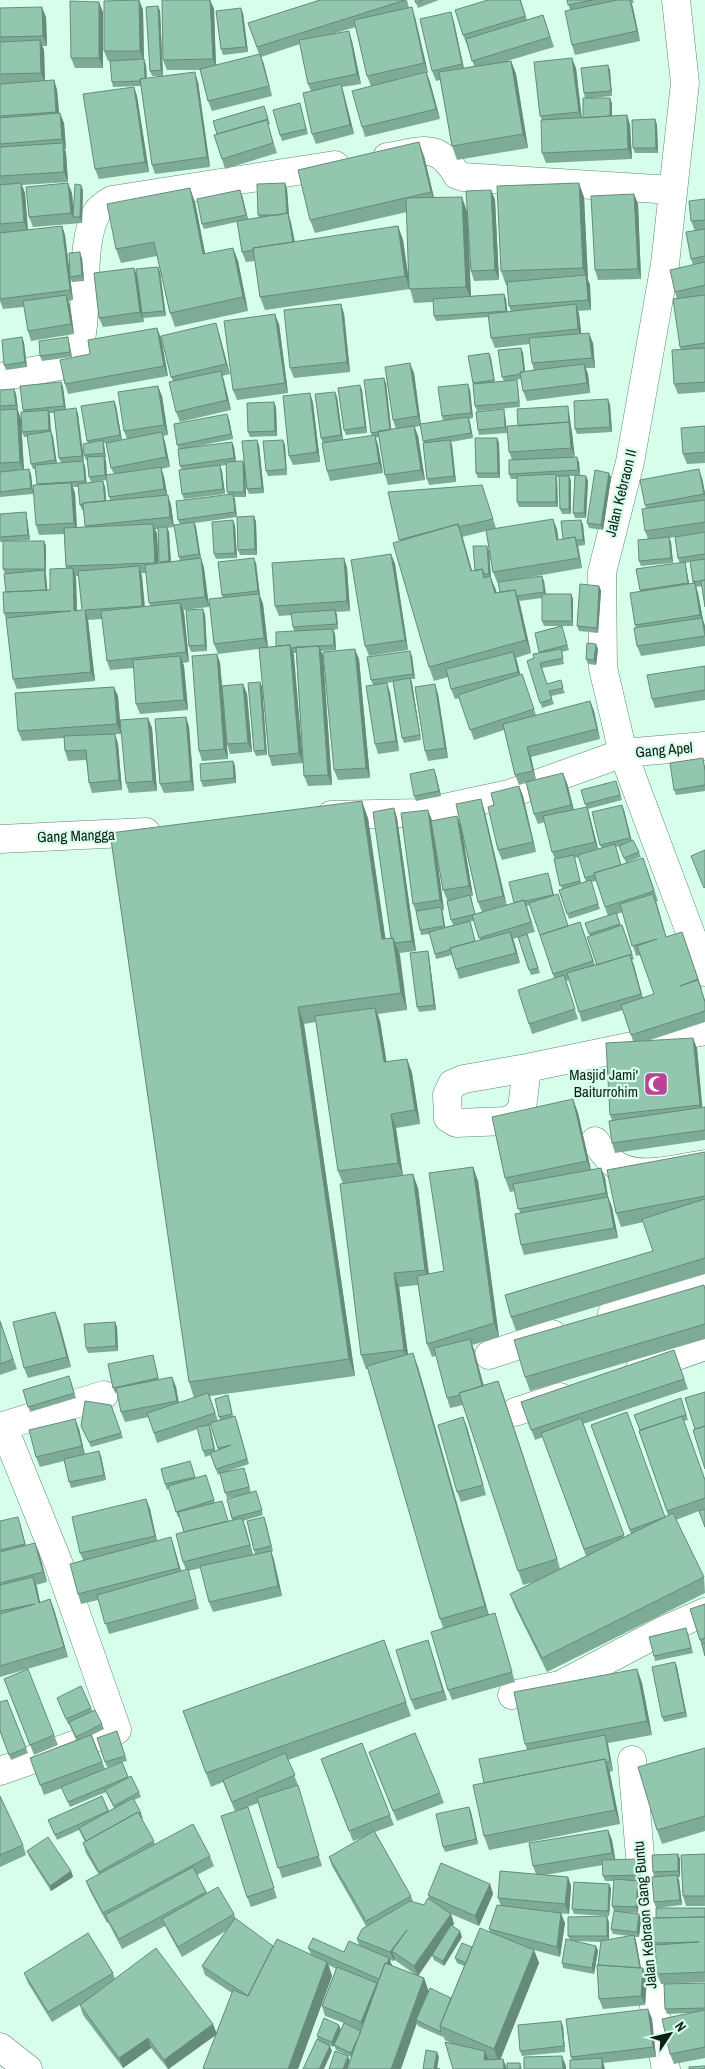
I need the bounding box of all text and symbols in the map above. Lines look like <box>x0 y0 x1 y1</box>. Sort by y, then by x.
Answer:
street label: Jalan Kebraon II <box>599 447 642 539</box>
street label: Gang Apel <box>634 737 693 762</box>
street label: Gang Mangga <box>37 824 115 847</box>
place label: Masjid Jami' Baiturrohim <box>569 1064 638 1102</box>
mosque icon: Masjid Jami' Baiturrohim <box>643 1071 669 1097</box>
street label: Jalan Kebraon Gang Buntu <box>628 1840 661 1990</box>
north arrow <box>645 2009 695 2059</box>
text: N <box>671 2018 690 2035</box>

